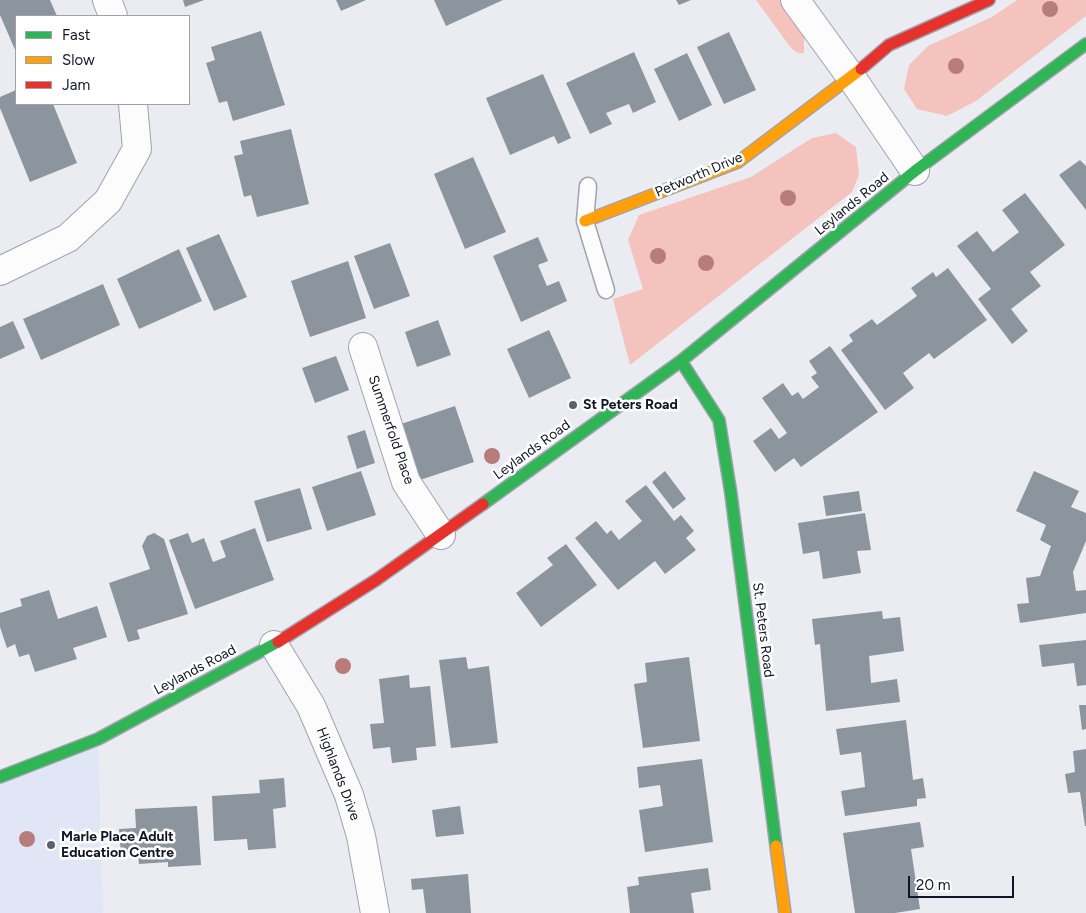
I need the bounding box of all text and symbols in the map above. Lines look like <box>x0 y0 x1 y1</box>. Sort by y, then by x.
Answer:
legend <box>15 15 190 105</box>
text: Fast <box>62 26 90 44</box>
text: Slow <box>62 51 95 69</box>
text: Jam <box>62 76 90 94</box>
street label: Petworth Drive <box>653 149 745 201</box>
street label: Leylands Road <box>812 169 892 239</box>
street label: Summerfold Place <box>364 373 418 487</box>
place label: St Peters Road <box>583 397 678 413</box>
marker: St Peters Road <box>567 399 579 411</box>
street label: Leylands Road <box>490 417 574 483</box>
street label: St. Peters Road <box>749 581 777 679</box>
street label: Leylands Road <box>151 641 239 699</box>
street label: Highlands Drive <box>313 725 363 823</box>
place label: Marle Place Adult Education Centre <box>61 829 174 862</box>
marker: Marle Place Adult Education Centre <box>45 839 57 851</box>
scale bar <box>911 866 1017 898</box>
text: 20 m <box>916 876 950 894</box>

